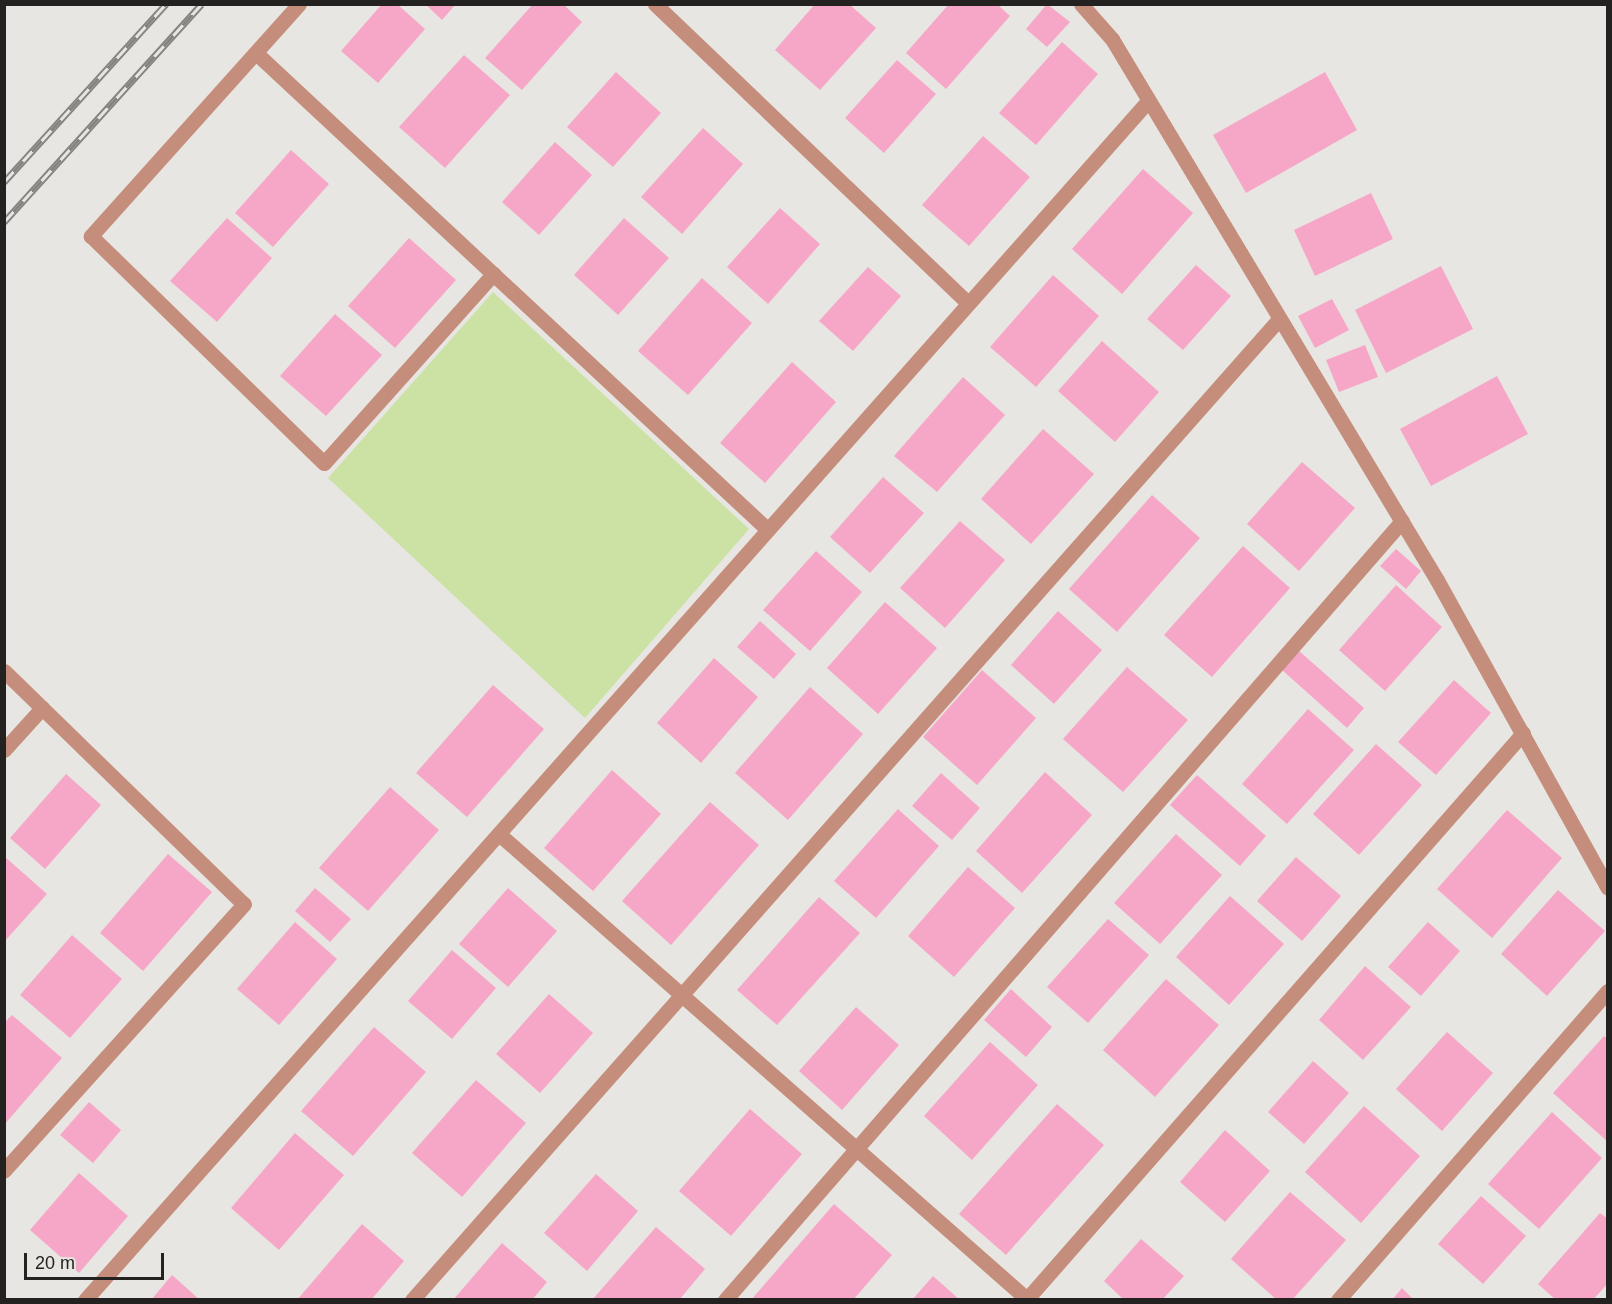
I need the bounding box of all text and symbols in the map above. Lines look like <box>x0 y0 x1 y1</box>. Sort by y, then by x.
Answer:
scale bar <box>27 1241 166 1279</box>
text: 20 m <box>35 1253 75 1273</box>

